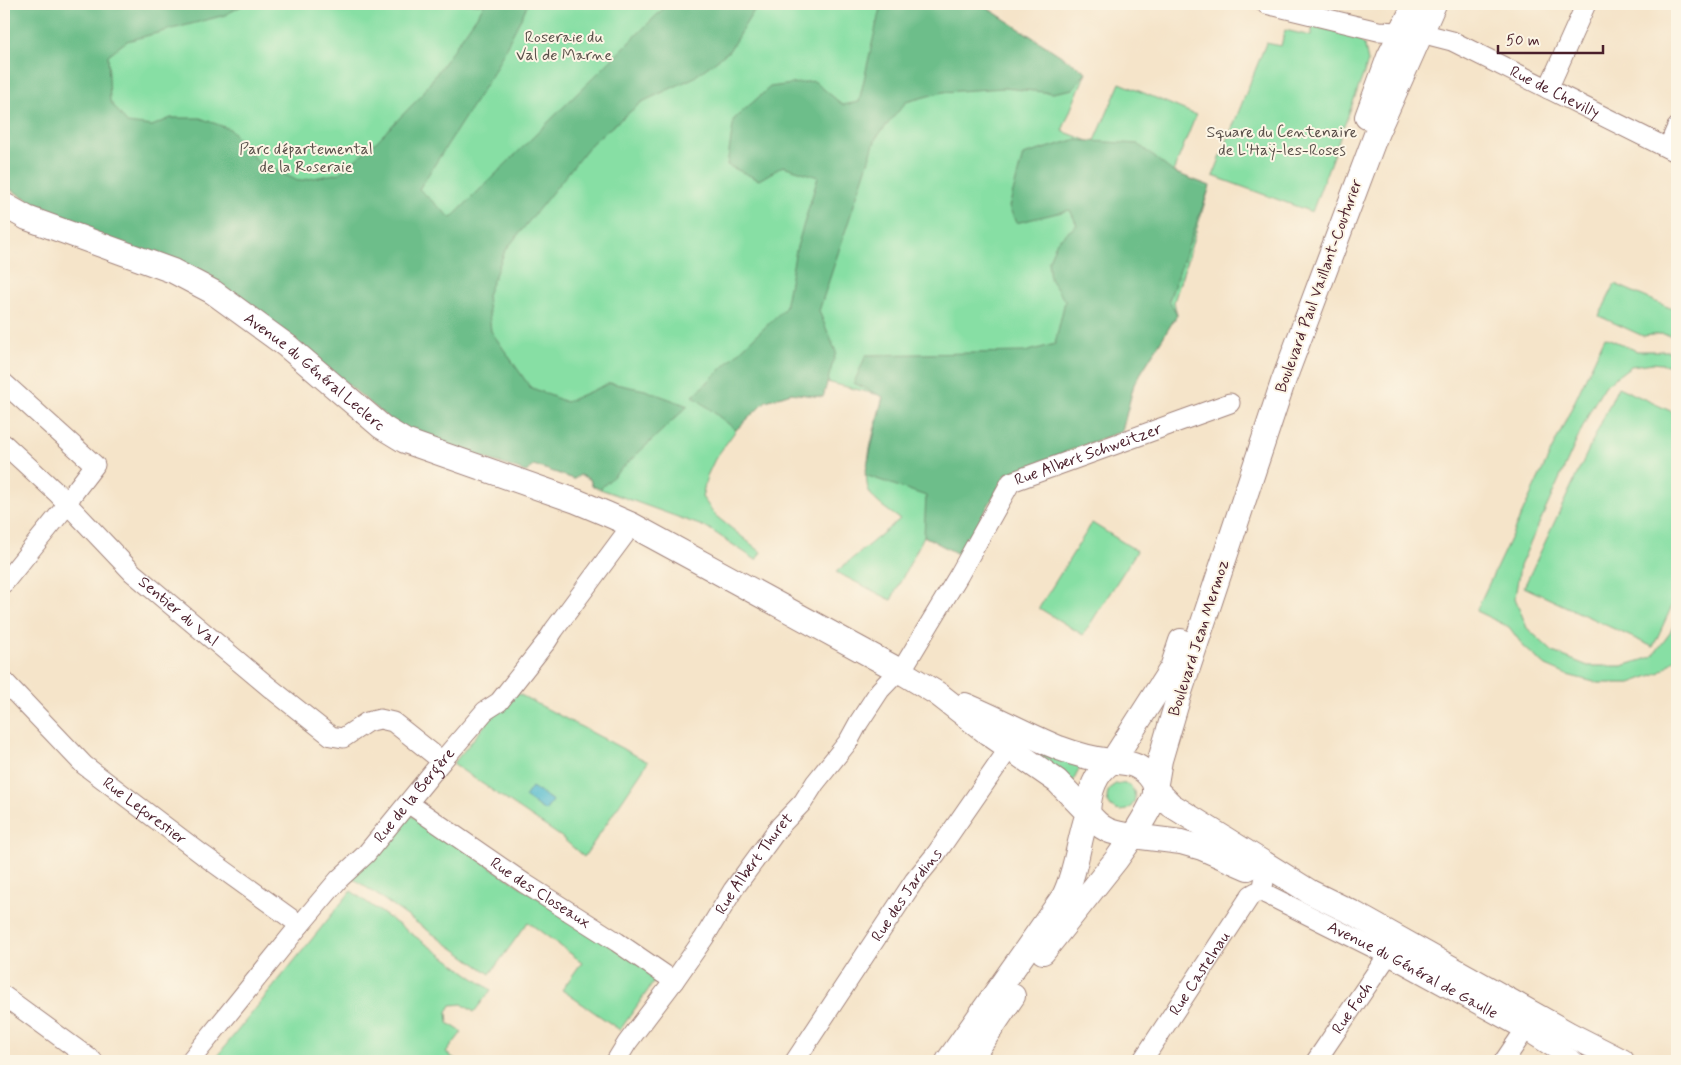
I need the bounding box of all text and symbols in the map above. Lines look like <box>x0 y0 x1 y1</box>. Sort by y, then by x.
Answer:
scale bar <box>1498 22 1604 54</box>
park label: Roseraie du Val de Marne <box>516 27 612 66</box>
text: 50 m <box>1506 31 1540 51</box>
street label: Rue de Chevilly <box>1506 61 1603 123</box>
park label: Square du Centenaire de L'Haÿ-les-Roses <box>1207 122 1358 161</box>
park label: Parc départemental de la Roseraie <box>239 139 373 178</box>
street label: Boulevard Paul Vaillant-Couturier <box>1271 176 1368 396</box>
street label: Avenue du Général Leclerc <box>240 308 390 436</box>
street label: Rue Albert Schweitzer <box>1012 418 1165 490</box>
street label: Boulevard Jean Mermoz <box>1164 557 1234 719</box>
street label: Sentier du Val <box>134 571 223 651</box>
street label: Rue de la Bergère <box>369 743 459 847</box>
street label: Rue Leforestier <box>98 772 191 850</box>
street label: Rue Albert Thuret <box>710 808 798 918</box>
street label: Rue des Jardins <box>866 845 947 946</box>
street label: Rue des Closeaux <box>486 852 595 933</box>
street label: Avenue du Général de Gaulle <box>1324 916 1502 1024</box>
street label: Rue Castelnau <box>1164 927 1235 1020</box>
street label: Rue Foch <box>1327 978 1377 1038</box>

